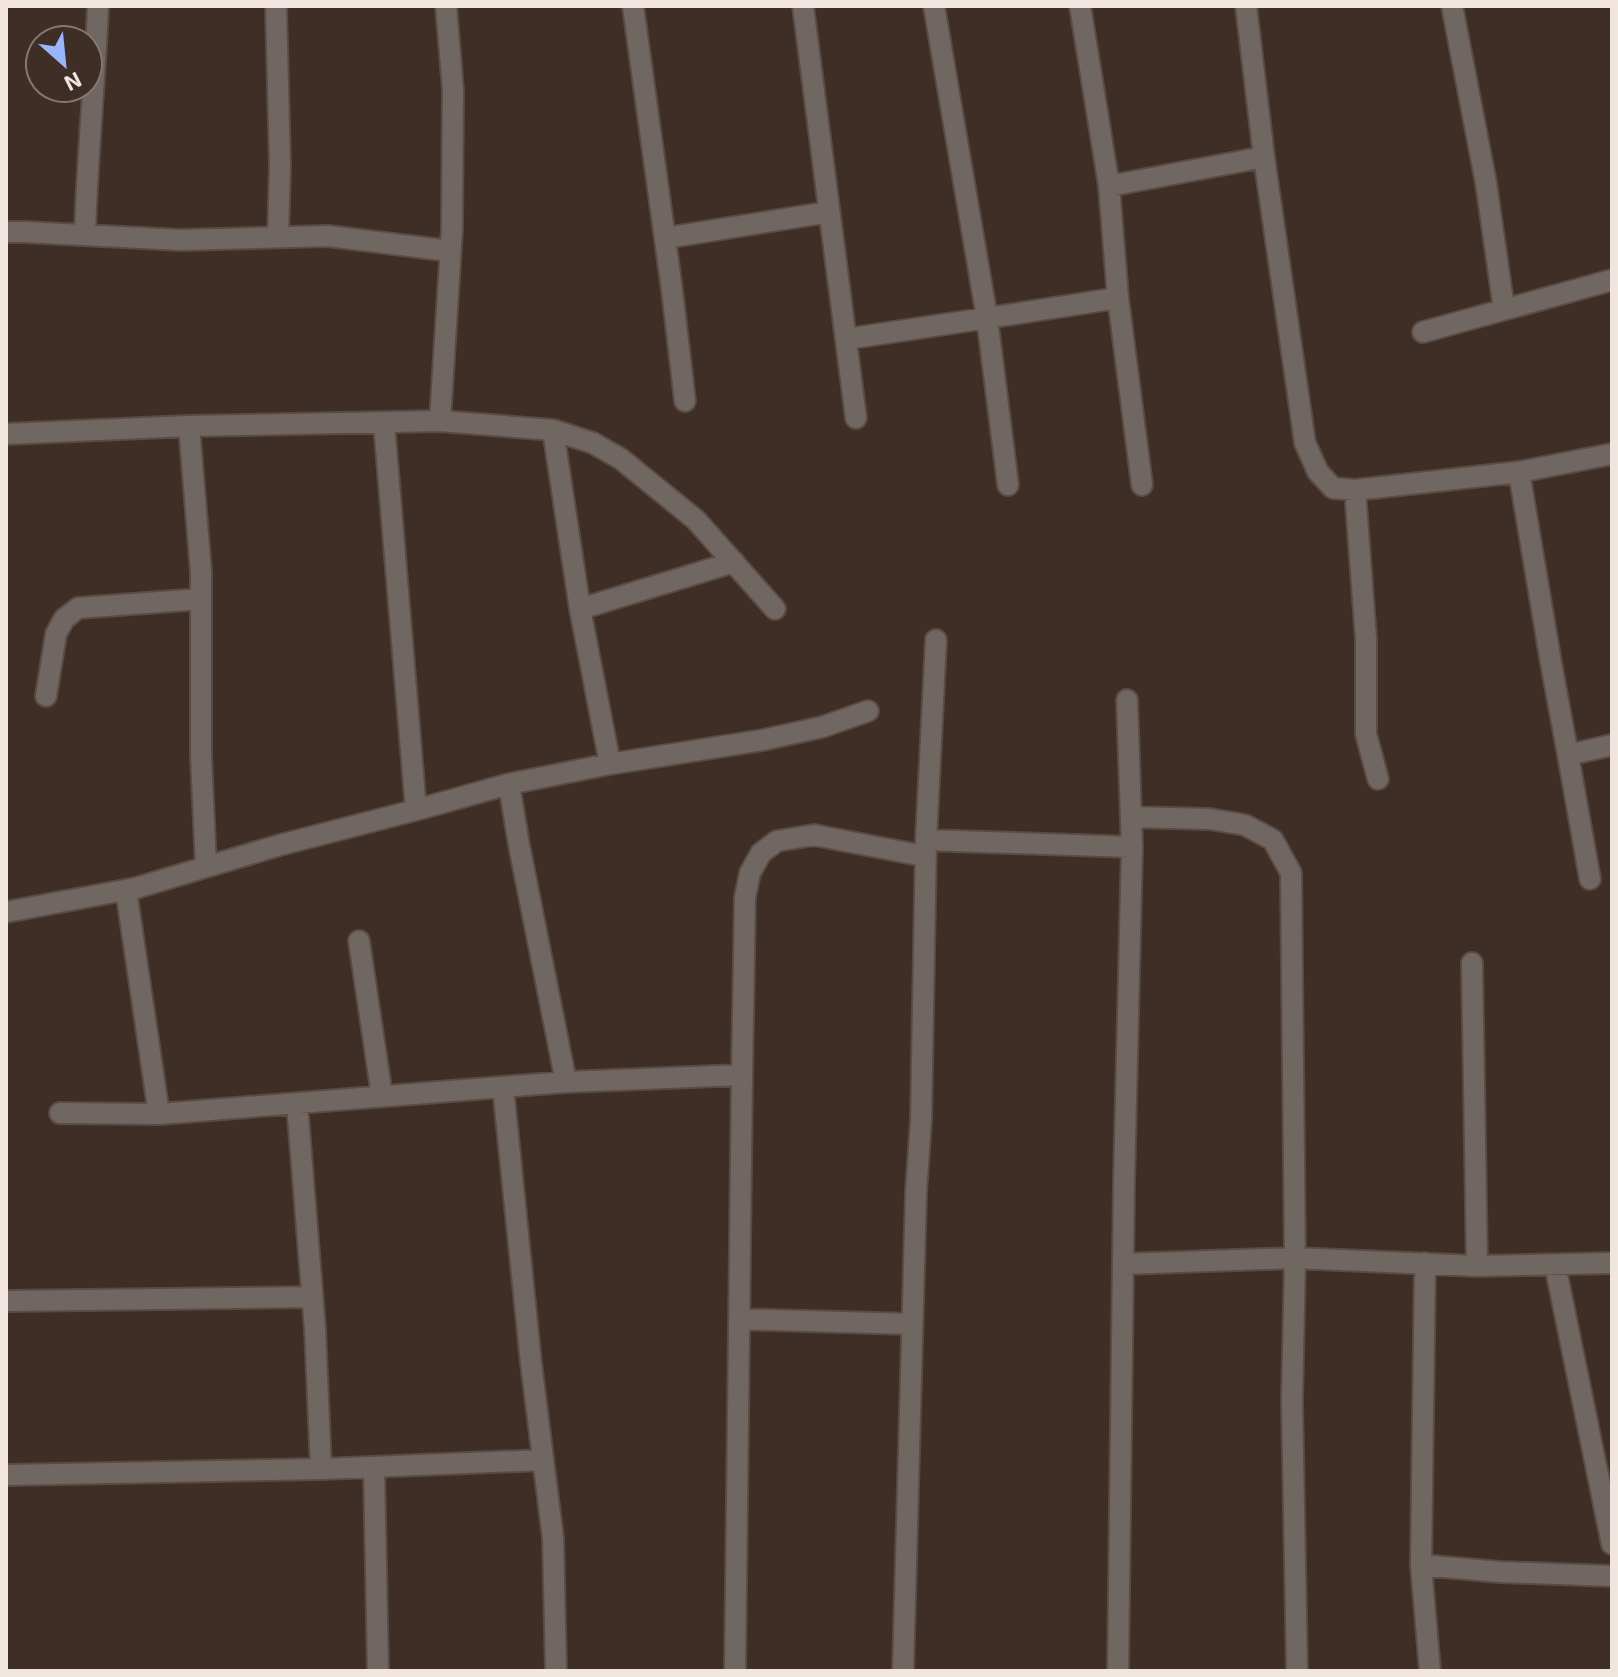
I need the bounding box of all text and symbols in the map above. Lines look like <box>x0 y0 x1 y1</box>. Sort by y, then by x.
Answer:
north arrow <box>24 24 104 104</box>
text: N <box>61 68 87 98</box>

